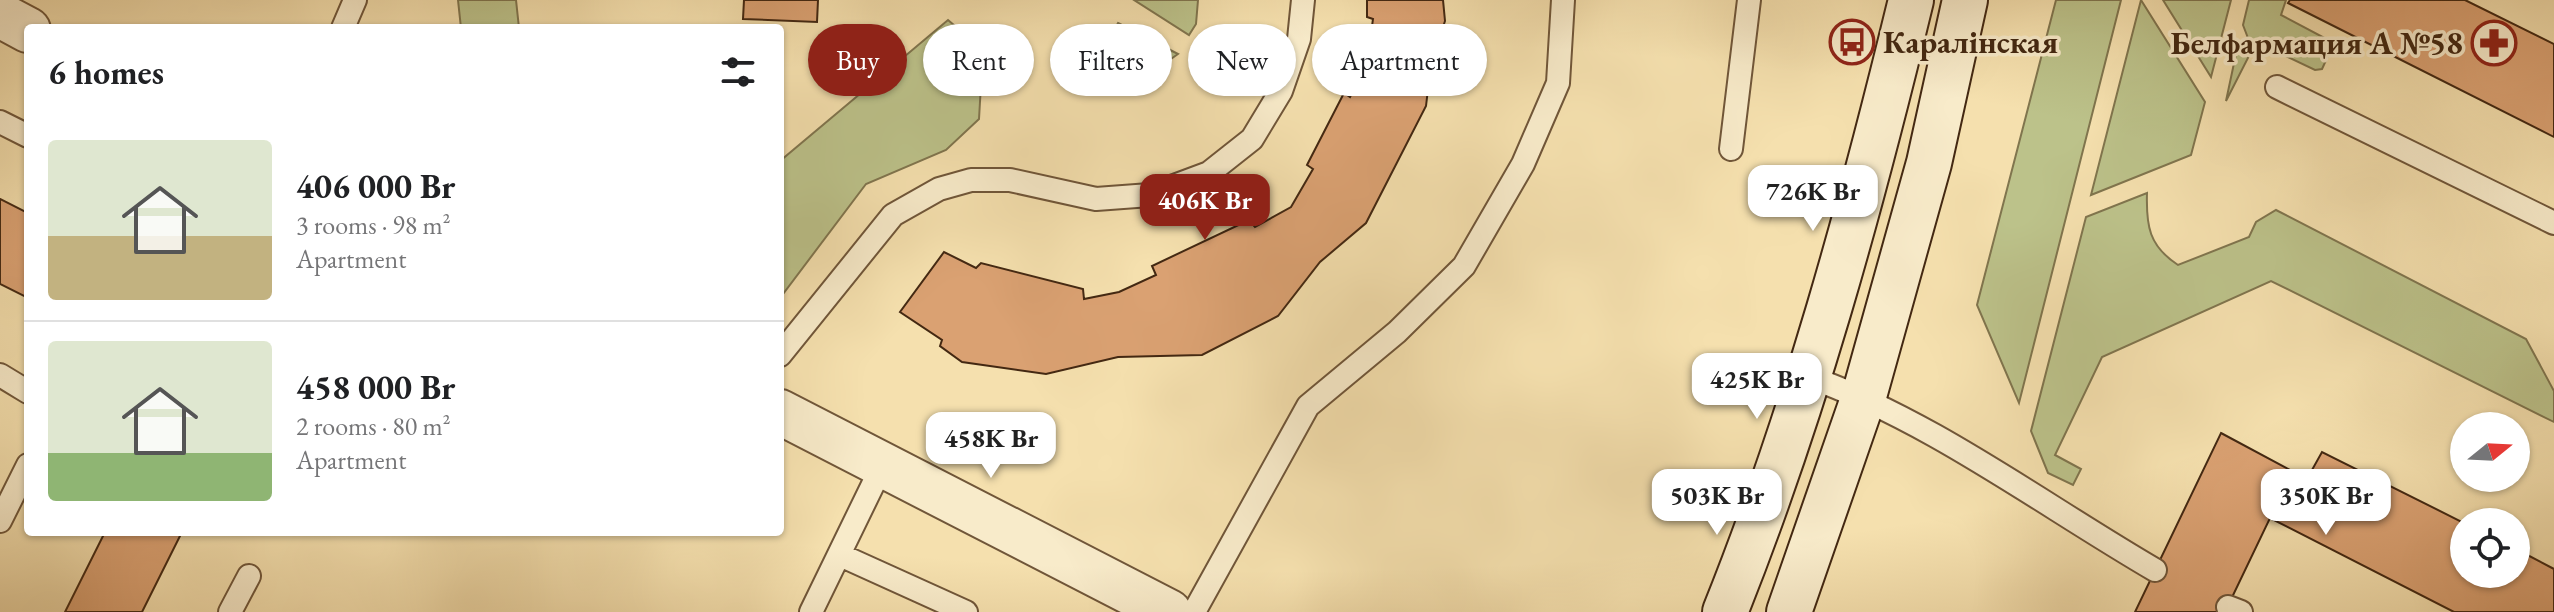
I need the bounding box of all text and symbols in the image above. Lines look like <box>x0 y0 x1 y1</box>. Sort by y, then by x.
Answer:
bus stop icon: Каралінская <box>1828 18 1876 66</box>
pharmacy icon: Белфармация А №58 <box>2470 19 2518 67</box>
place label: Каралінская <box>1883 21 2058 63</box>
place label: Белфармация А №58 <box>2171 22 2463 64</box>
chip: Buy <box>808 24 907 96</box>
chip: Rent <box>923 24 1034 96</box>
chip: Filters <box>1050 24 1172 96</box>
chip: New <box>1188 24 1296 96</box>
chip: Apartment <box>1312 24 1487 96</box>
text: 6 homes <box>48 50 164 94</box>
icon: filters <box>716 50 760 94</box>
text: 406 000 Br <box>296 164 455 208</box>
pin: 726K Br <box>1739 165 1887 233</box>
icon: home <box>112 172 208 268</box>
pin: 406K Br <box>1131 174 1279 242</box>
text: 726K Br <box>1766 174 1860 208</box>
text: 406K Br <box>1158 183 1252 217</box>
text: 3 rooms · 98 m² <box>296 208 451 242</box>
text: Apartment <box>296 242 406 276</box>
pin: 425K Br <box>1683 353 1831 421</box>
text: 425K Br <box>1710 362 1804 396</box>
text: 458 000 Br <box>296 365 455 409</box>
icon: home <box>112 373 208 469</box>
text: 2 rooms · 80 m² <box>296 409 451 443</box>
pin: 458K Br <box>917 412 1065 480</box>
north arrow <box>2450 412 2530 492</box>
map controls <box>2450 412 2530 588</box>
text: 458K Br <box>944 421 1038 455</box>
text: Apartment <box>296 443 406 477</box>
pin: 503K Br <box>1643 469 1791 537</box>
pin: 350K Br <box>2252 469 2400 537</box>
text: 503K Br <box>1670 478 1764 512</box>
text: 350K Br <box>2279 478 2373 512</box>
button: locate <box>2450 508 2530 588</box>

